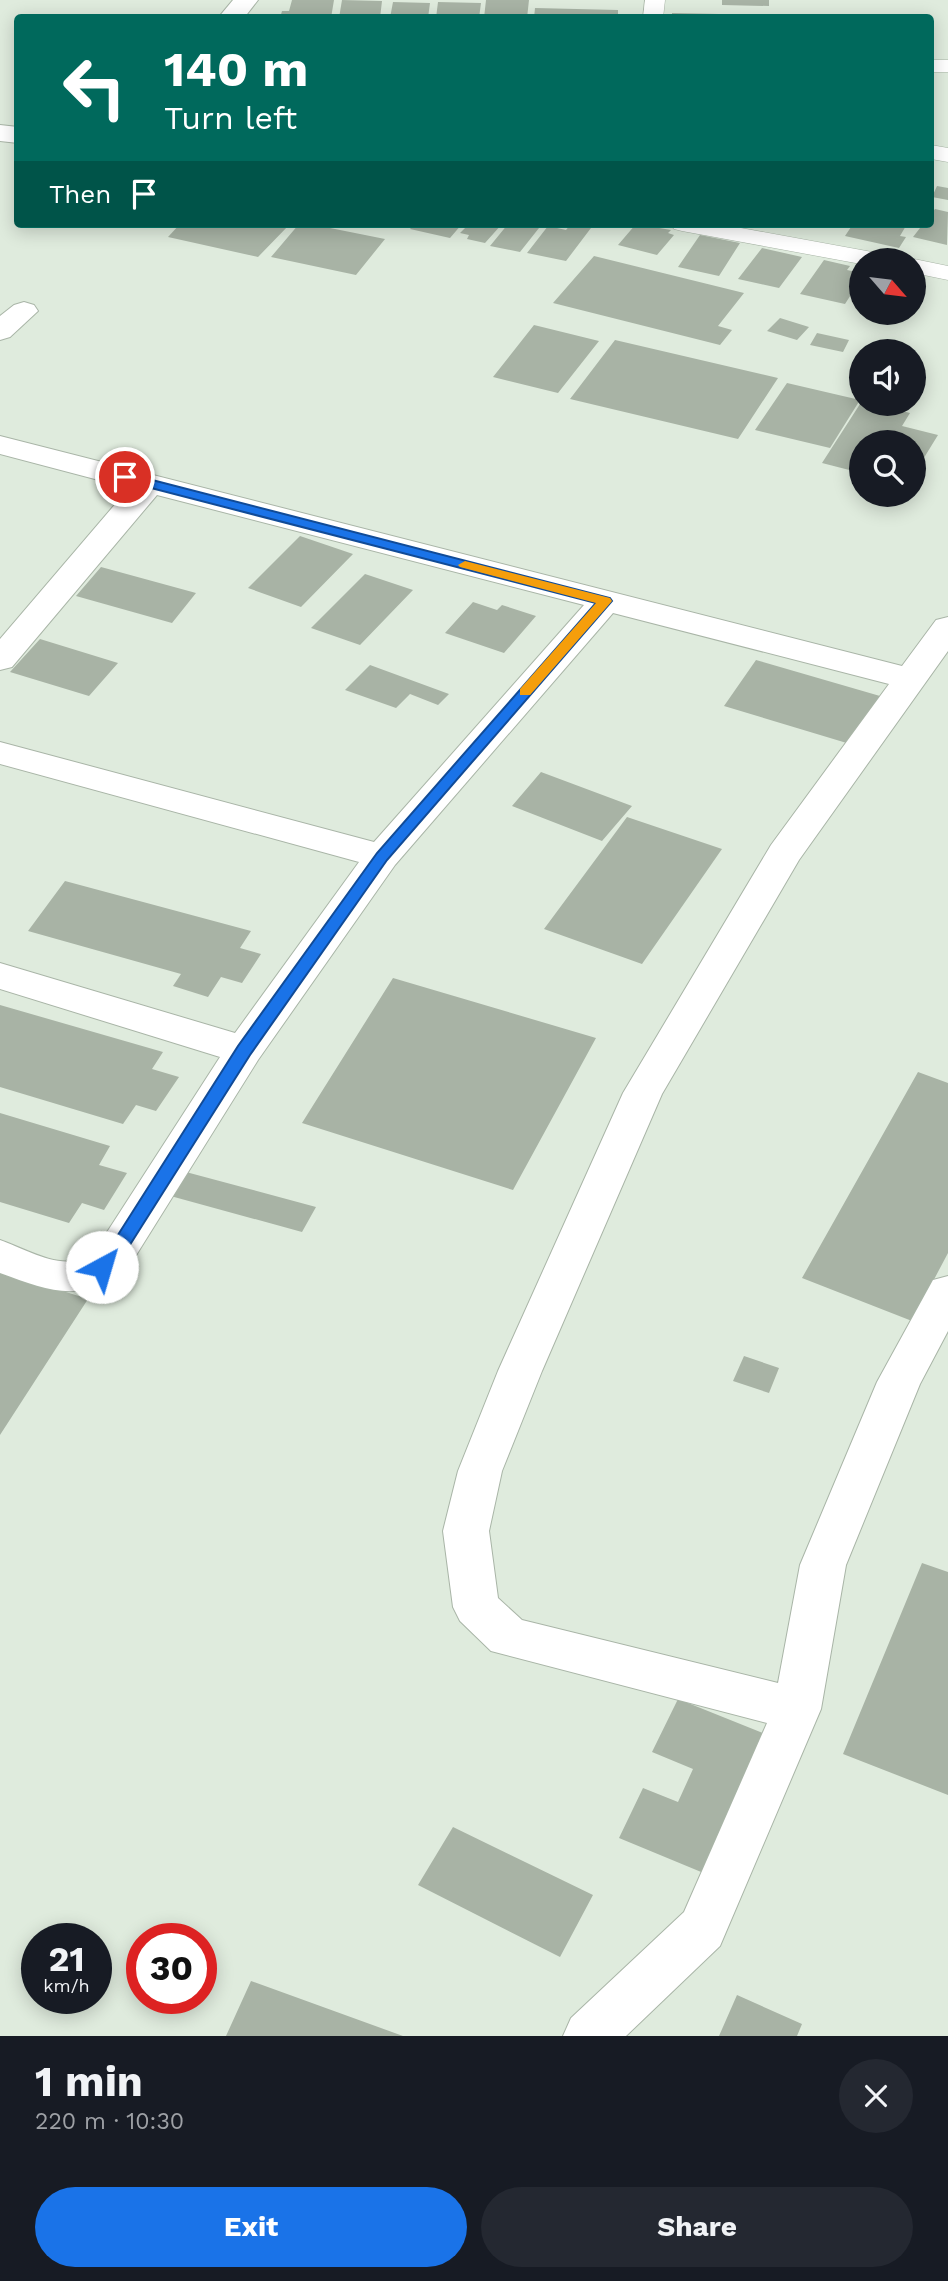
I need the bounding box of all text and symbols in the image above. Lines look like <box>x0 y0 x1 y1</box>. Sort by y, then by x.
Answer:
text: 140 m <box>164 40 308 98</box>
icon: left <box>49 42 140 133</box>
text: Turn left <box>164 99 297 137</box>
icon: arrive <box>125 175 163 213</box>
text: Then <box>49 179 111 209</box>
north arrow <box>849 248 926 326</box>
map controls <box>849 248 926 507</box>
button: sound <box>849 339 926 416</box>
button: search <box>849 430 926 507</box>
pin <box>95 447 155 507</box>
icon: arrive <box>106 458 144 496</box>
position arrow <box>65 1230 139 1304</box>
speed limit sign: 30 <box>126 1923 217 2014</box>
text: 21 <box>49 1938 84 1980</box>
text: km/h <box>43 1975 90 1996</box>
text: 1 min <box>35 2057 143 2106</box>
button: close <box>839 2059 913 2133</box>
text: 220 m · 10:30 <box>35 2108 184 2135</box>
button: Exit <box>35 2187 467 2267</box>
button: Share <box>481 2187 913 2267</box>

